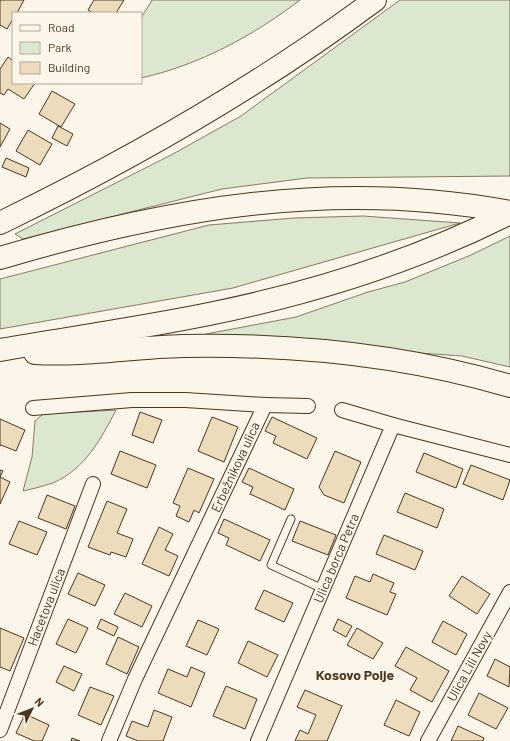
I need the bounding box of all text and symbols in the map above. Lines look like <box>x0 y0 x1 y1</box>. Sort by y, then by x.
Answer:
legend <box>12 12 142 84</box>
text: Road <box>48 20 75 34</box>
text: Park <box>48 40 72 54</box>
text: Building <box>48 60 90 74</box>
street label: Erbežnikova ulica <box>207 419 263 515</box>
street label: Ulica borca Petra <box>310 511 362 605</box>
street label: Hacetova ulica <box>24 566 68 648</box>
street label: Ulica Lili Novy <box>443 628 495 704</box>
district label: Kosovo Polje <box>316 666 394 683</box>
north arrow <box>12 689 52 729</box>
text: N <box>32 695 47 709</box>

